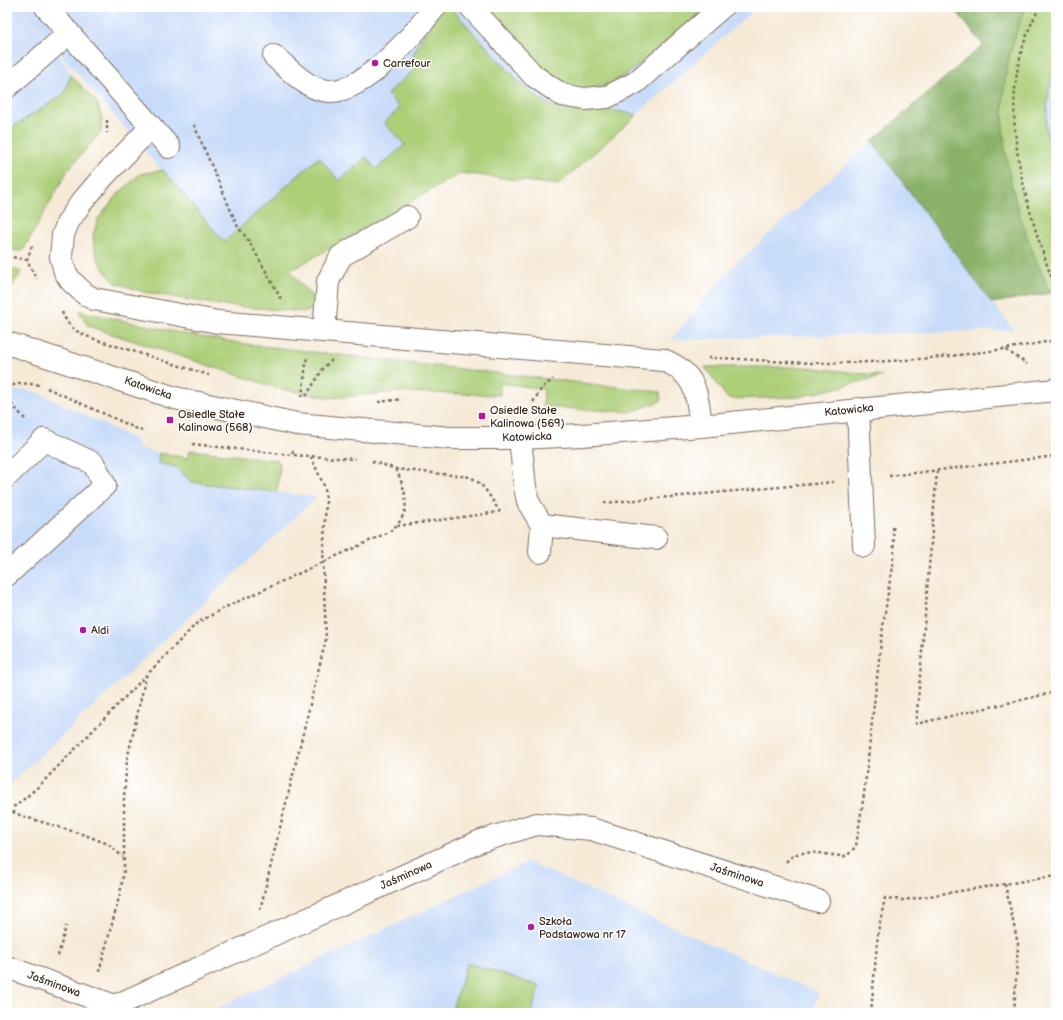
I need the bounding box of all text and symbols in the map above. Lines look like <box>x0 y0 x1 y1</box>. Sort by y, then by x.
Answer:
place label: Carrefour <box>383 57 432 70</box>
marker: Carrefour <box>370 58 380 68</box>
street label: Katowicka <box>122 374 174 402</box>
street label: Katowicka <box>824 401 874 419</box>
place label: Osiedle Stałe Kalinowa (569) <box>490 404 565 430</box>
place label: Osiedle Stałe Kalinowa (568) <box>178 408 253 434</box>
marker: Osiedle Stałe Kalinowa (569) <box>477 411 487 421</box>
marker: Osiedle Stałe Kalinowa (568) <box>165 415 175 425</box>
street label: Katowicka <box>502 430 552 444</box>
place label: Aldi <box>91 624 109 637</box>
marker: Aldi <box>78 625 88 635</box>
street label: Jaśminowa <box>378 858 434 892</box>
street label: Jaśminowa <box>709 860 765 890</box>
place label: Szkoła Podstawowa nr 17 <box>539 915 626 941</box>
marker: Szkoła Podstawowa nr 17 <box>526 922 536 932</box>
street label: Jaśminowa <box>26 968 82 1000</box>

